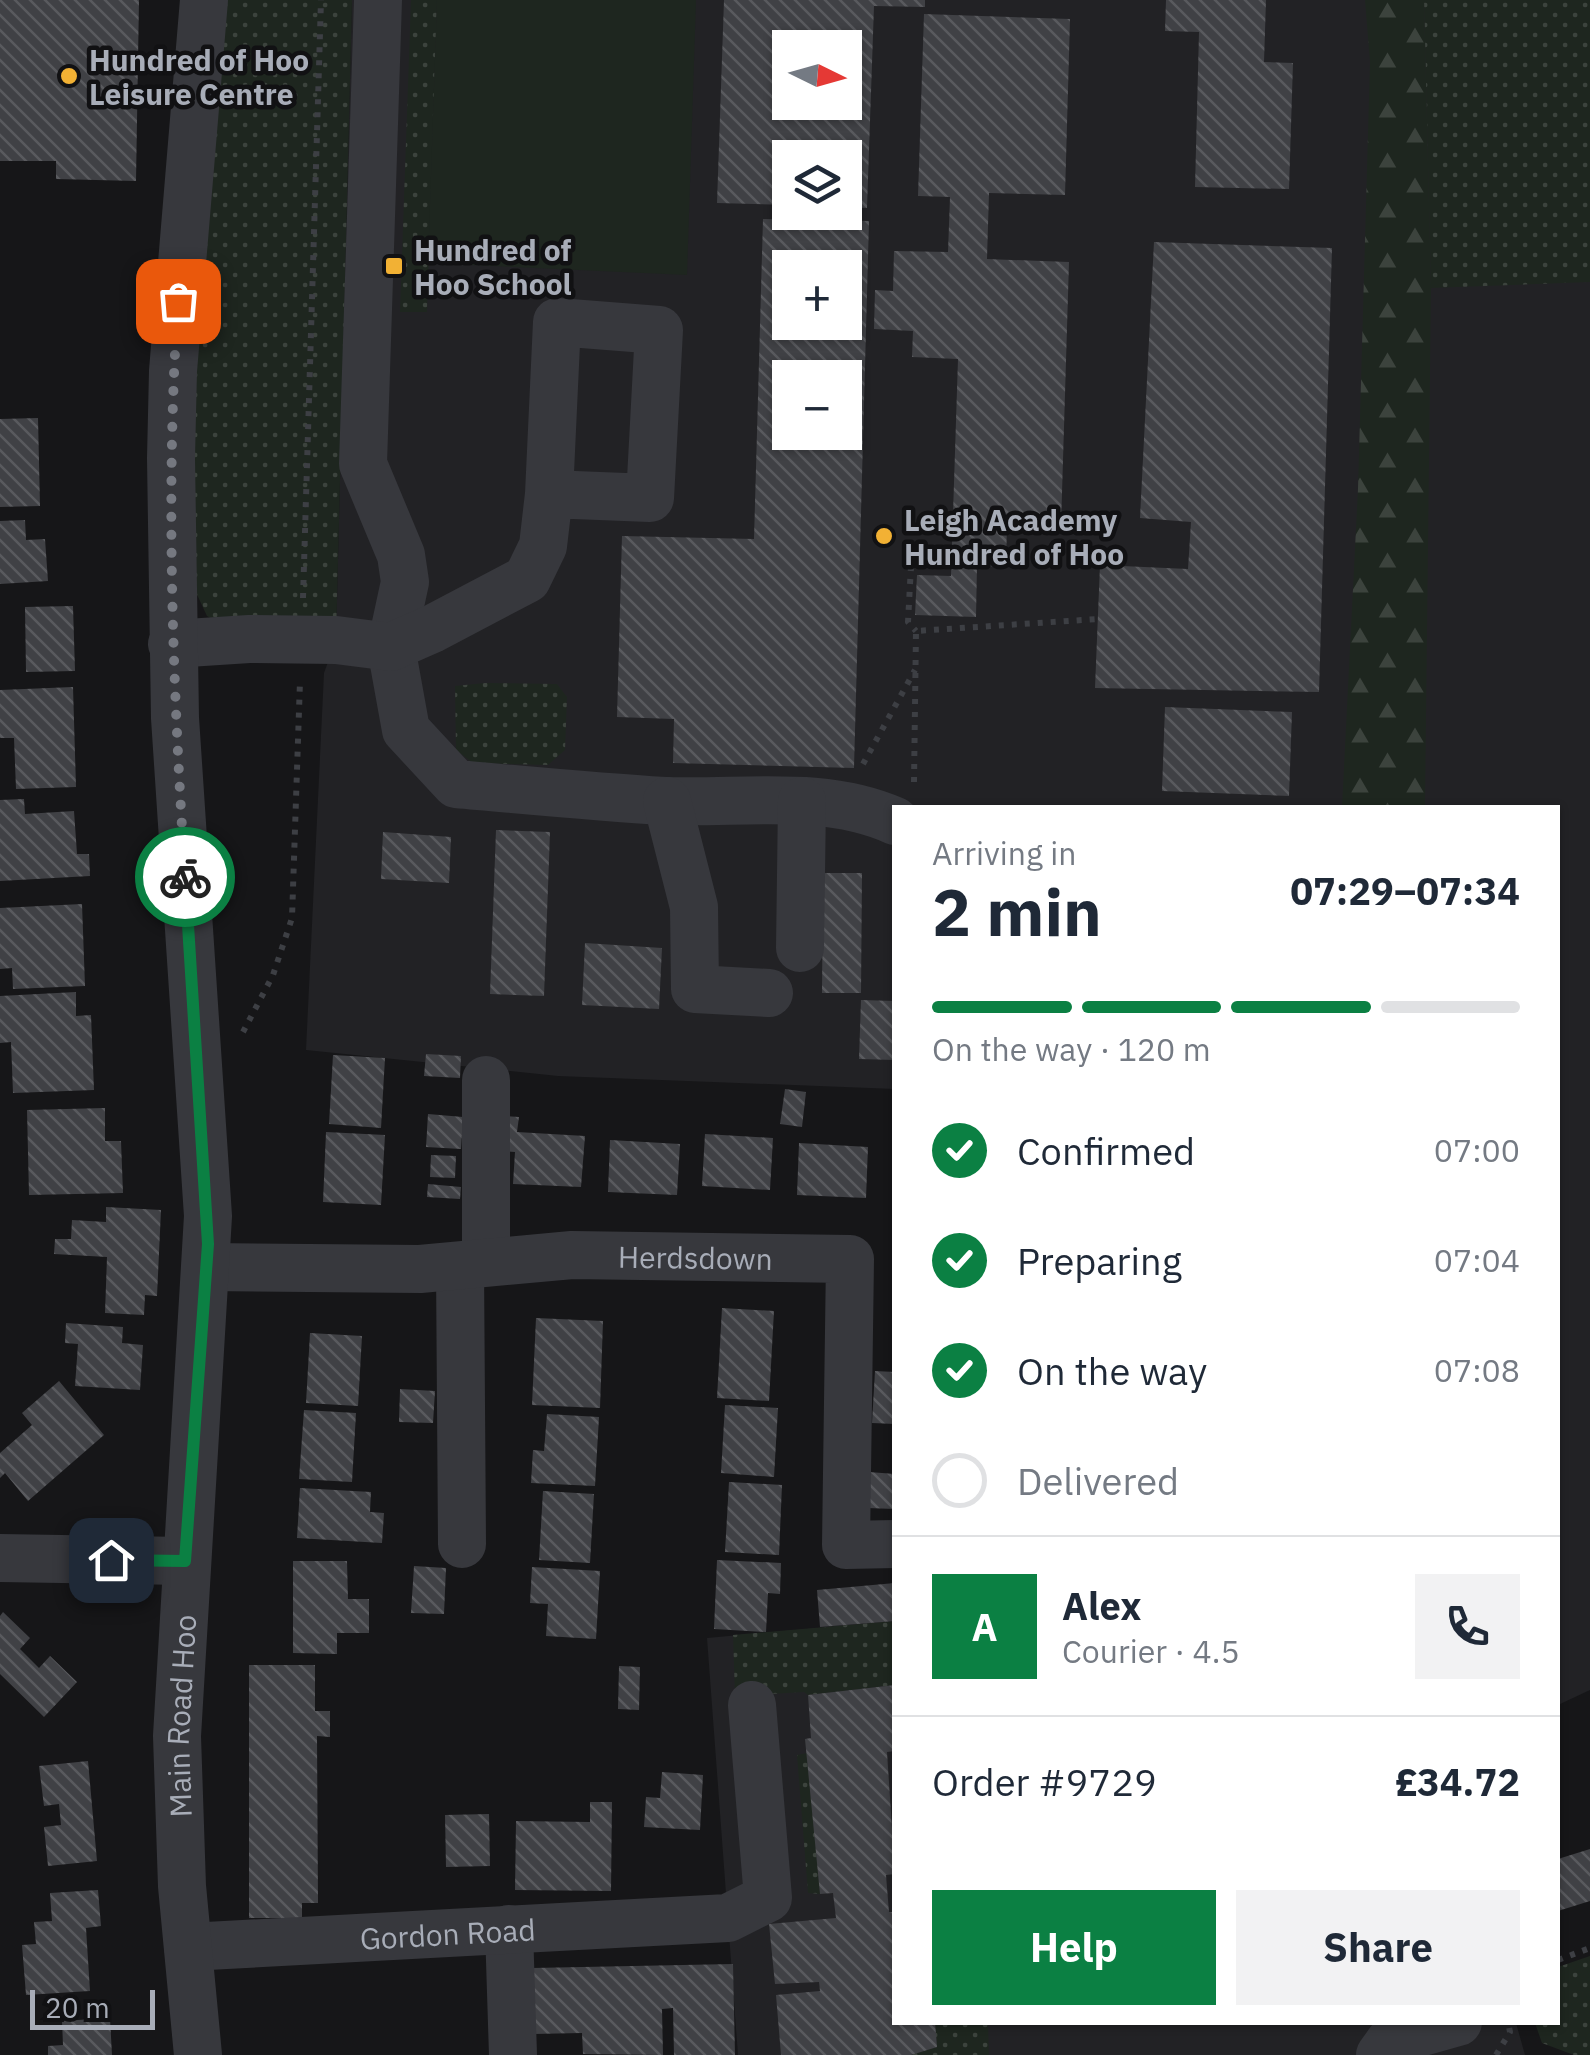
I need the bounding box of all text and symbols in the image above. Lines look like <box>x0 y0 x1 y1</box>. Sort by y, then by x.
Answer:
north arrow <box>772 30 862 120</box>
map controls <box>772 30 862 450</box>
place label: Hundred of Hoo Leisure Centre <box>89 40 309 113</box>
marker: Hundred of Hoo Leisure Centre <box>58 65 80 87</box>
button: layers <box>772 140 862 230</box>
place label: Hundred of Hoo School <box>414 230 572 303</box>
button: + <box>772 250 862 340</box>
marker: Hundred of Hoo School <box>383 255 405 277</box>
pin <box>136 259 221 344</box>
icon: bag <box>151 274 206 329</box>
button: − <box>772 360 862 450</box>
place label: Leigh Academy Hundred of Hoo <box>904 500 1124 573</box>
marker: Leigh Academy Hundred of Hoo <box>873 525 895 547</box>
courier <box>135 827 235 927</box>
text: Arriving in <box>932 832 1077 874</box>
icon: bike <box>158 850 213 905</box>
text: 07:29–07:34 <box>1290 866 1520 915</box>
text: 2 min <box>932 869 1102 954</box>
text: On the way · 120 m <box>932 1028 1211 1070</box>
icon: check <box>932 1123 987 1178</box>
text: Confirmed <box>1017 1126 1195 1175</box>
text: 07:00 <box>1434 1129 1520 1171</box>
icon: check <box>932 1233 987 1288</box>
street label: Herdsdown <box>618 1236 773 1277</box>
text: Preparing <box>1017 1236 1182 1285</box>
text: 07:04 <box>1434 1239 1520 1281</box>
icon: check <box>932 1343 987 1398</box>
text: On the way <box>1017 1346 1207 1395</box>
text: 07:08 <box>1434 1349 1520 1391</box>
text: Delivered <box>1017 1456 1179 1505</box>
pin <box>69 1518 154 1603</box>
icon: home <box>84 1533 139 1588</box>
button: phone <box>1415 1574 1520 1679</box>
text: Alex <box>1062 1581 1142 1630</box>
text: A <box>971 1602 998 1651</box>
street label: Main Road Hoo <box>157 1613 204 1818</box>
text: Courier · 4.5 <box>1062 1630 1240 1672</box>
text: Order #9729 <box>932 1757 1157 1806</box>
text: £34.72 <box>1395 1757 1520 1806</box>
button: Help <box>932 1890 1216 2005</box>
button: Share <box>1236 1890 1520 2005</box>
street label: Gordon Road <box>359 1909 536 1957</box>
scale bar <box>30 1985 155 2030</box>
text: 20 m <box>45 1989 110 2026</box>

